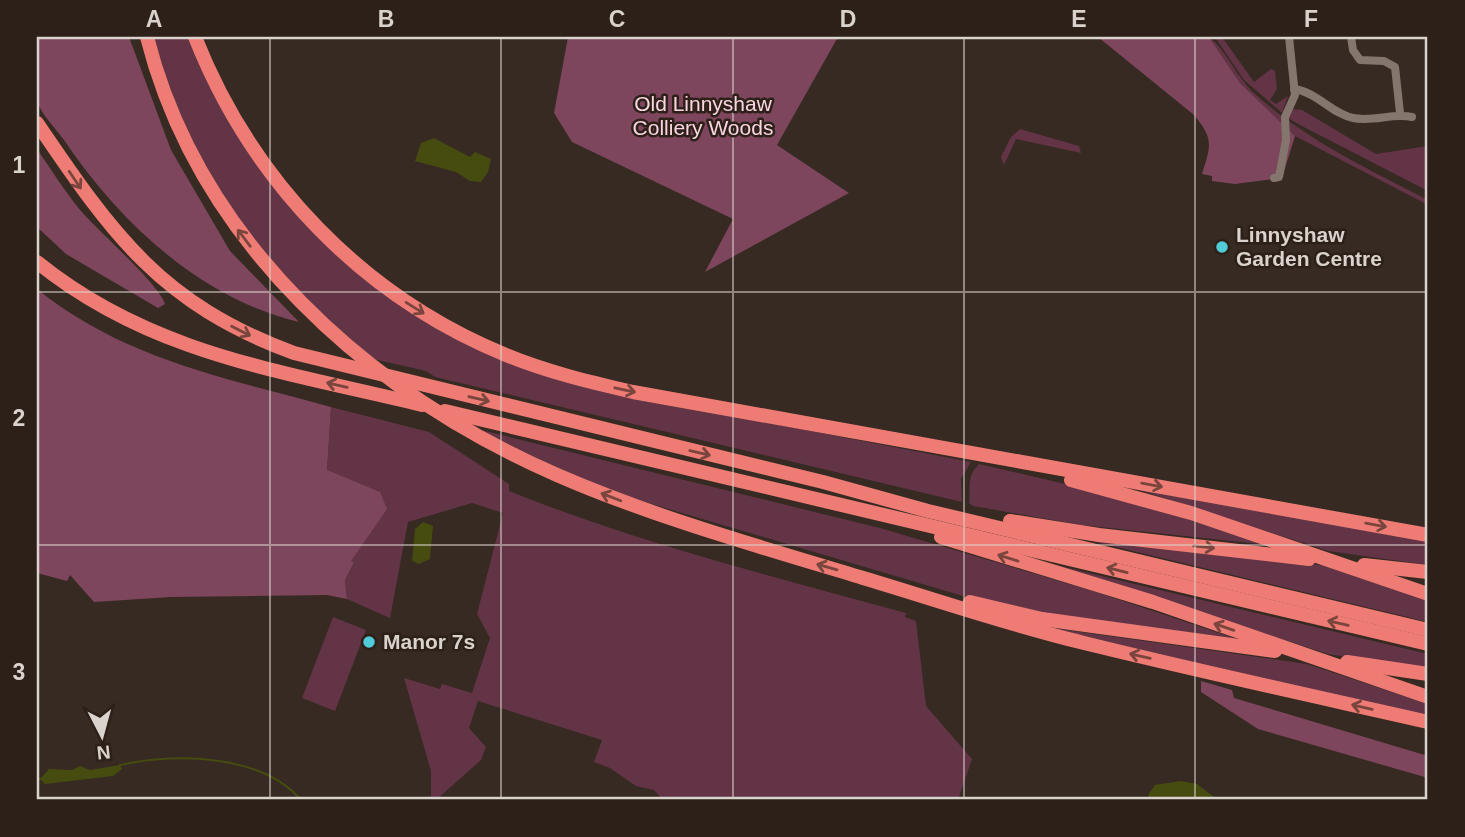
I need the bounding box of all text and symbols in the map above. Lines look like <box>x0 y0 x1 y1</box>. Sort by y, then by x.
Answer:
text: A <box>146 6 162 32</box>
text: B <box>378 6 394 32</box>
text: C <box>609 6 625 32</box>
text: D <box>840 6 856 32</box>
text: E <box>1071 6 1087 32</box>
text: F <box>1304 6 1318 32</box>
park label: Old Linnyshaw Colliery Woods <box>633 92 773 139</box>
text: 1 <box>13 152 26 178</box>
one-way arrow <box>68 170 82 189</box>
place label: Linnyshaw Garden Centre <box>1236 223 1382 270</box>
one-way arrow <box>237 229 252 248</box>
marker: Linnyshaw Garden Centre <box>1214 239 1230 255</box>
one-way arrow <box>404 301 424 315</box>
one-way arrow <box>230 324 251 338</box>
one-way arrow <box>326 378 349 391</box>
one-way arrow <box>613 383 636 397</box>
one-way arrow <box>467 393 490 406</box>
text: 2 <box>13 405 25 431</box>
one-way arrow <box>688 447 711 460</box>
one-way arrow <box>1140 479 1163 492</box>
one-way arrow <box>600 489 622 502</box>
one-way arrow <box>1364 519 1387 533</box>
one-way arrow <box>1192 541 1215 554</box>
one-way arrow <box>997 550 1019 563</box>
one-way arrow <box>816 560 839 573</box>
one-way arrow <box>1106 563 1129 576</box>
one-way arrow <box>1327 616 1350 629</box>
one-way arrow <box>1214 620 1236 632</box>
place label: Manor 7s <box>383 630 475 653</box>
marker: Manor 7s <box>361 634 377 650</box>
one-way arrow <box>1129 649 1152 662</box>
text: 3 <box>13 659 25 685</box>
north arrow <box>66 700 136 770</box>
one-way arrow <box>1351 700 1374 713</box>
text: N <box>96 741 112 764</box>

